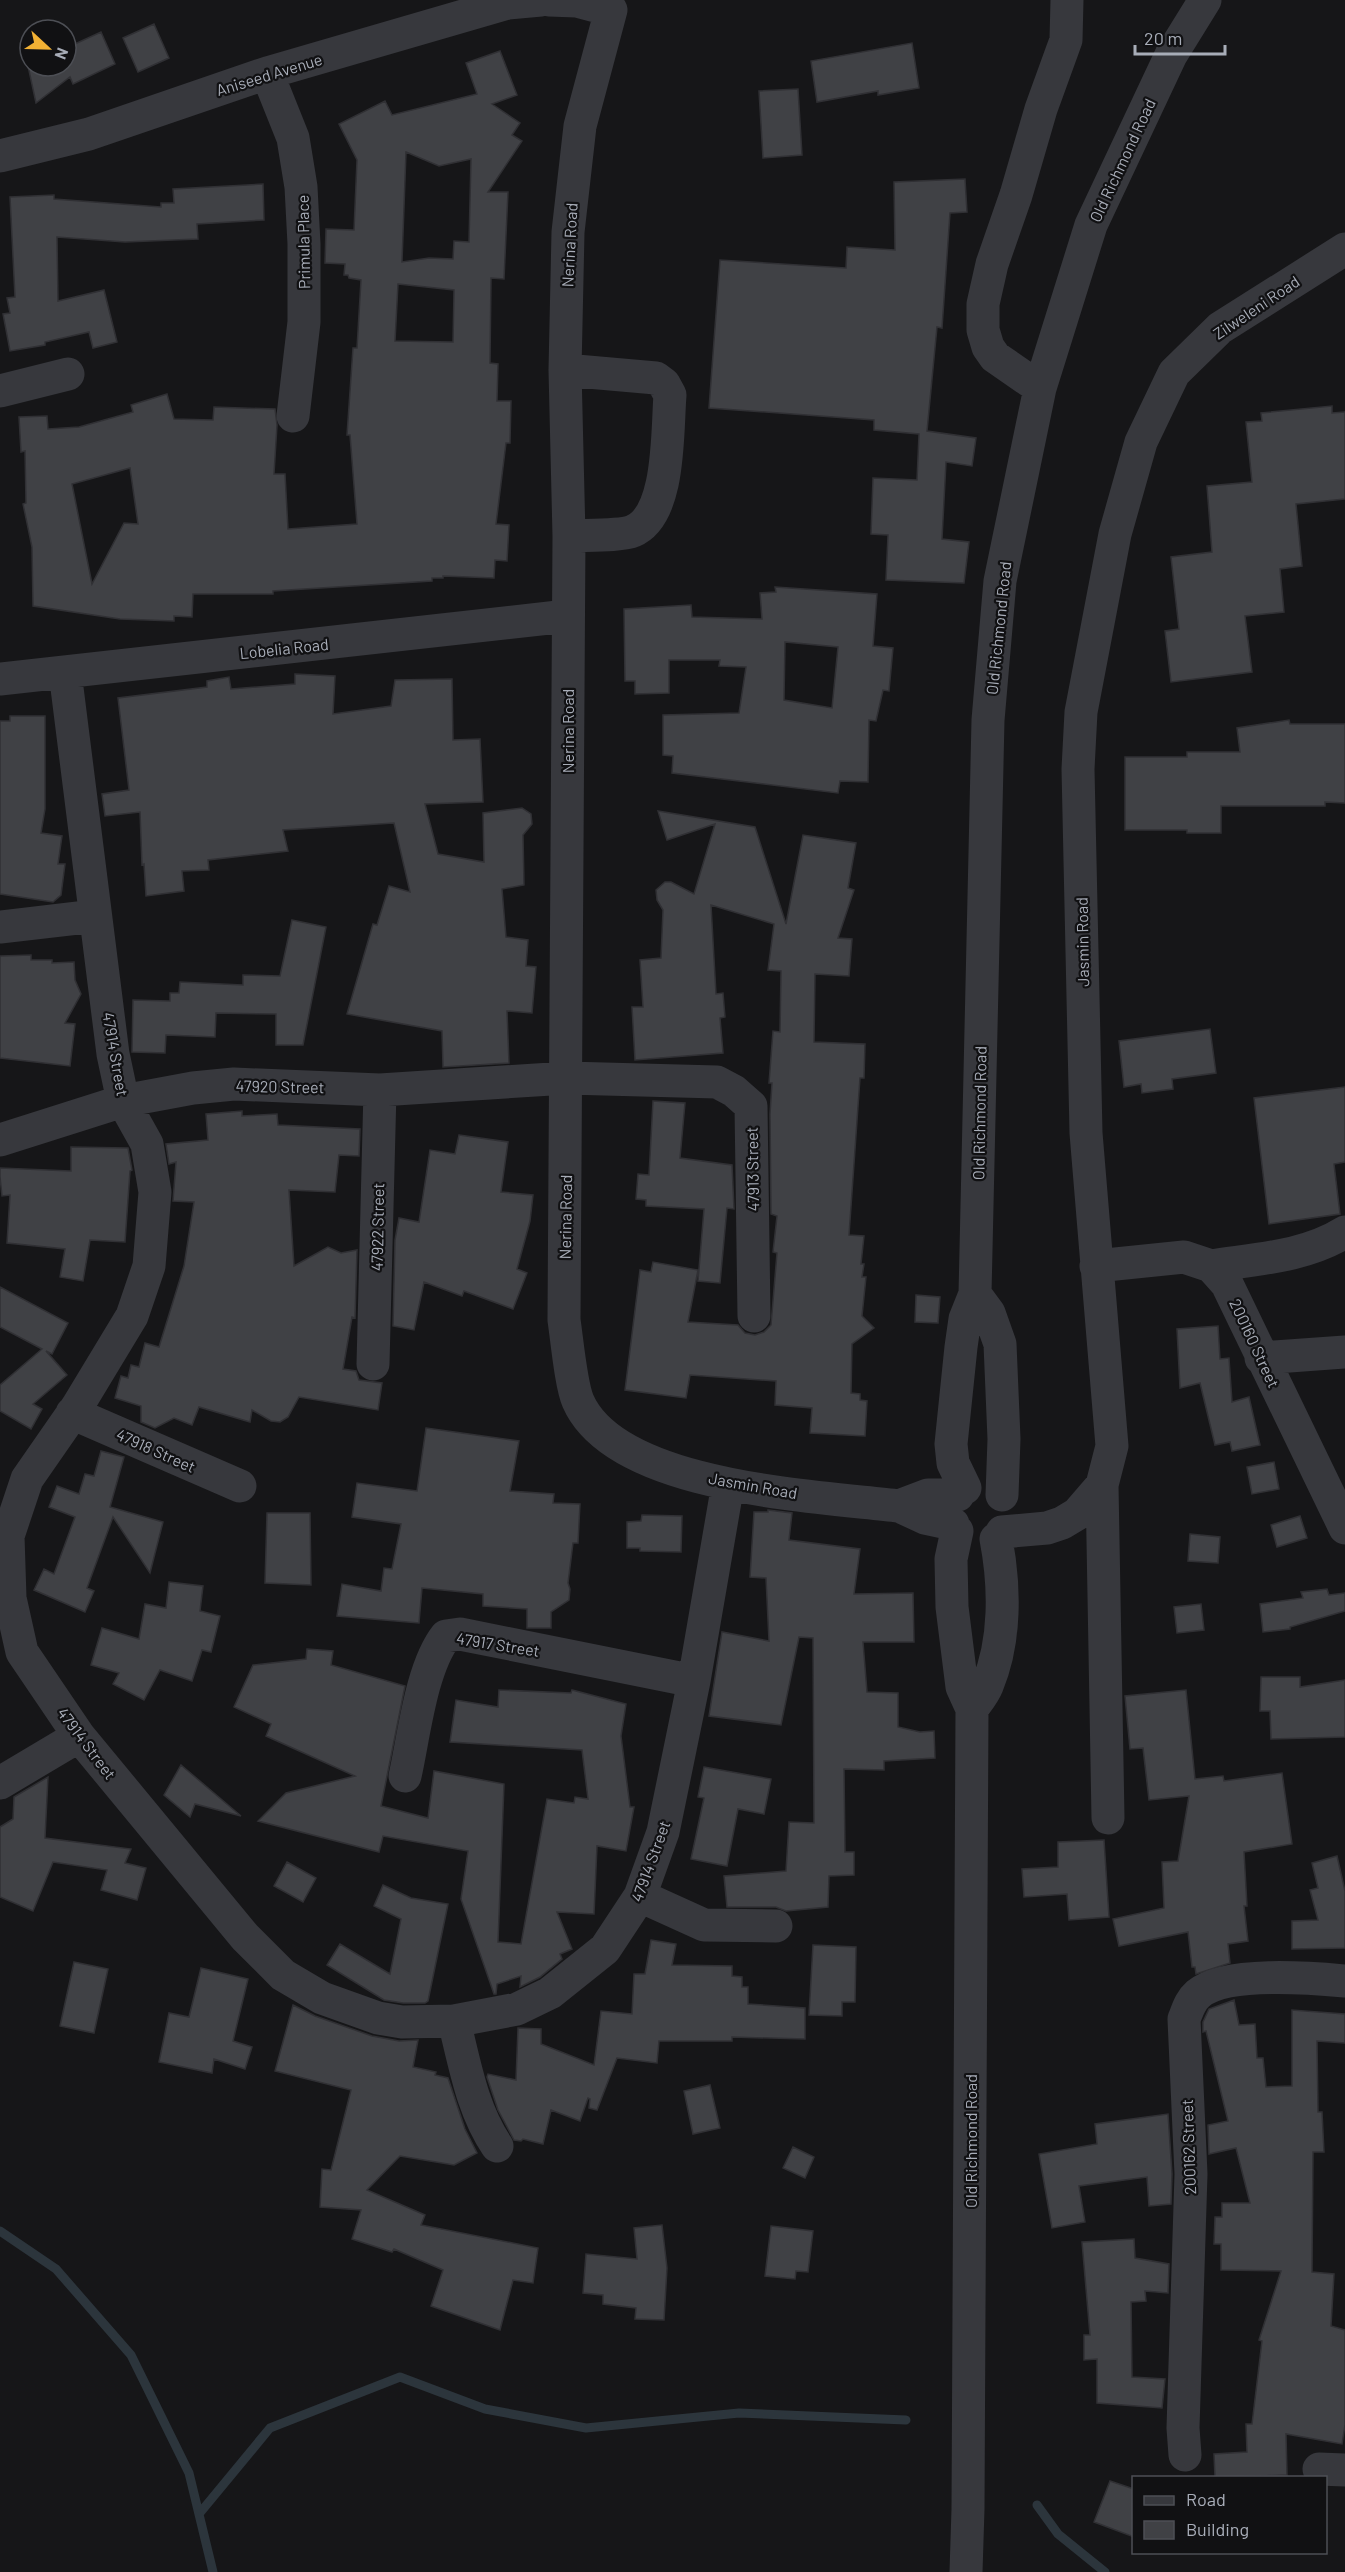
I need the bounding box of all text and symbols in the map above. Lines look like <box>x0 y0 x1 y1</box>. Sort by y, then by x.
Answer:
north arrow <box>18 18 78 78</box>
scale bar <box>1135 18 1225 56</box>
text: 20 m <box>1144 27 1182 49</box>
text: N <box>52 45 73 62</box>
street label: Aniseed Avenue <box>214 49 324 99</box>
street label: Old Richmond Road <box>1085 95 1159 225</box>
street label: Primula Place <box>293 195 313 289</box>
street label: Nerina Road <box>557 202 581 288</box>
street label: Zilweleni Road <box>1209 271 1303 343</box>
street label: Old Richmond Road <box>982 560 1014 696</box>
street label: Lobelia Road <box>239 634 329 662</box>
street label: Nerina Road <box>558 689 577 773</box>
street label: Jasmin Road <box>1072 897 1092 987</box>
street label: 47914 Street <box>99 1010 133 1098</box>
street label: Old Richmond Road <box>968 1046 990 1180</box>
street label: 47920 Street <box>235 1076 325 1096</box>
street label: 47913 Street <box>742 1127 762 1211</box>
street label: Nerina Road <box>555 1175 575 1259</box>
street label: 47922 Street <box>367 1183 387 1271</box>
street label: 200160 Street <box>1226 1295 1284 1391</box>
street label: 47918 Street <box>113 1424 199 1476</box>
street label: Jasmin Road <box>707 1468 799 1502</box>
street label: 47917 Street <box>455 1628 541 1660</box>
street label: 47914 Street <box>54 1703 120 1783</box>
street label: 47914 Street <box>626 1818 674 1904</box>
street label: Old Richmond Road <box>961 2074 980 2208</box>
street label: 200162 Street <box>1177 2099 1199 2195</box>
legend <box>1132 2476 1327 2554</box>
text: Road <box>1186 2488 1226 2510</box>
text: Building <box>1186 2518 1249 2540</box>

